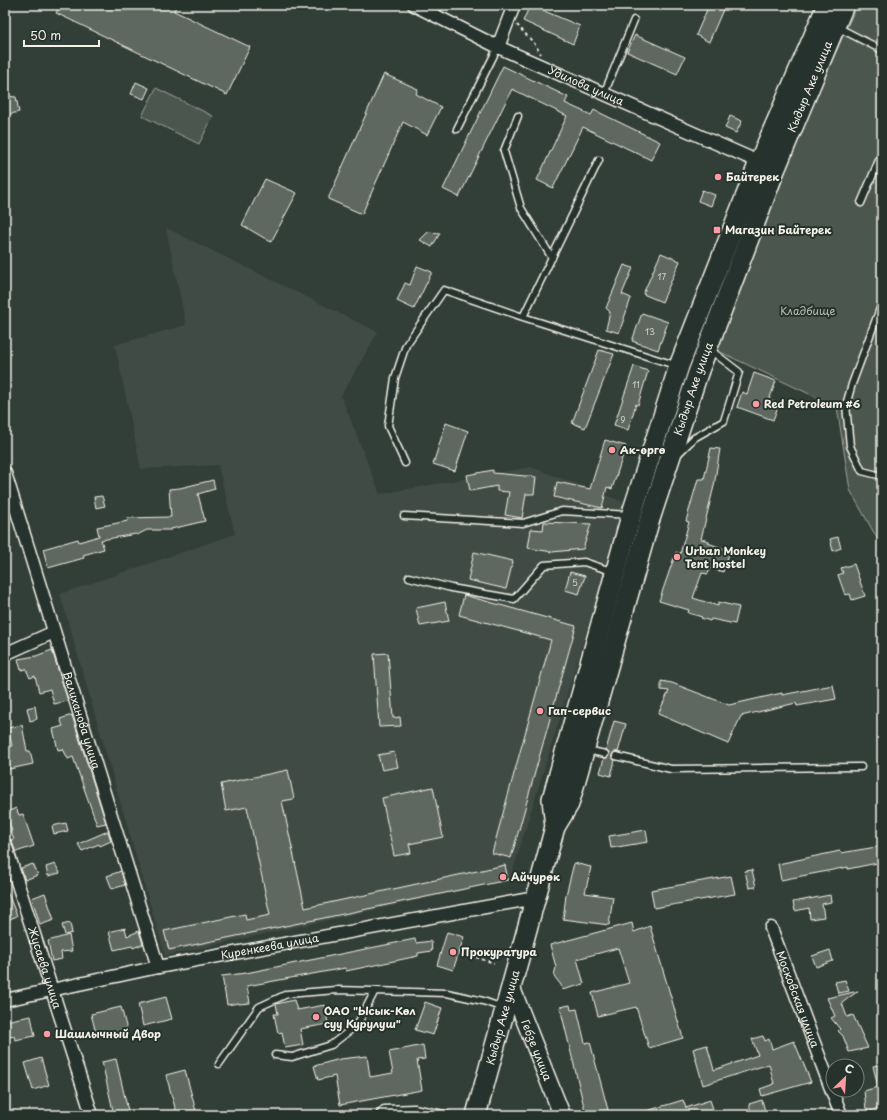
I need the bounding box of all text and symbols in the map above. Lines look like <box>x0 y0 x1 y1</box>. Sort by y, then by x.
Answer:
scale bar <box>24 22 99 48</box>
text: 50 m <box>30 26 61 44</box>
street label: Кыдыр Аке улица <box>783 38 836 135</box>
street label: Удилова улица <box>546 61 627 109</box>
place label: Байтерек <box>726 168 780 185</box>
marker: Байтерек <box>713 172 723 182</box>
place label: Магазин Байтерек <box>725 221 832 238</box>
marker: Магазин Байтерек <box>712 225 722 235</box>
house number: 17 <box>658 269 667 283</box>
park label: Кладбище <box>780 302 836 319</box>
house number: 13 <box>645 324 655 338</box>
street label: Кыдыр Аке улица <box>669 340 717 438</box>
house number: 11 <box>632 377 640 391</box>
place label: Red Petroleum #6 <box>764 395 860 412</box>
marker: Red Petroleum #6 <box>751 399 761 409</box>
house number: 9 <box>620 412 626 426</box>
place label: Ак-өргө <box>620 441 666 458</box>
marker: Ак-өргө <box>607 445 617 455</box>
place label: Urban Monkey Tent hostel <box>685 542 766 572</box>
marker: Urban Monkey Tent hostel <box>672 552 682 562</box>
house number: 5 <box>572 575 578 589</box>
street label: Валиханова улица <box>59 669 105 771</box>
place label: Гап-сервис <box>548 702 611 719</box>
marker: Гап-сервис <box>535 706 545 716</box>
place label: Айчурөк <box>511 868 561 885</box>
marker: Айчурөк <box>498 872 508 882</box>
street label: Жусаева улица <box>24 924 66 1011</box>
street label: Куренкеева улица <box>219 929 320 963</box>
place label: Прокуратура <box>461 943 538 960</box>
marker: Прокуратура <box>448 947 458 957</box>
street label: Московская улица <box>772 948 824 1050</box>
street label: Кыдыр Аке улица <box>481 968 523 1067</box>
place label: ОАО "Ысык-Көл суу Курулуш" <box>324 1002 416 1032</box>
marker: ОАО "Ысык-Көл суу Курулуш" <box>311 1012 321 1022</box>
street label: Гебзе улица <box>517 1017 557 1083</box>
place label: Шашлычный Двор <box>55 1025 161 1042</box>
marker: Шашлычный Двор <box>42 1029 52 1039</box>
north arrow <box>825 1058 865 1098</box>
text: С <box>842 1059 857 1078</box>

